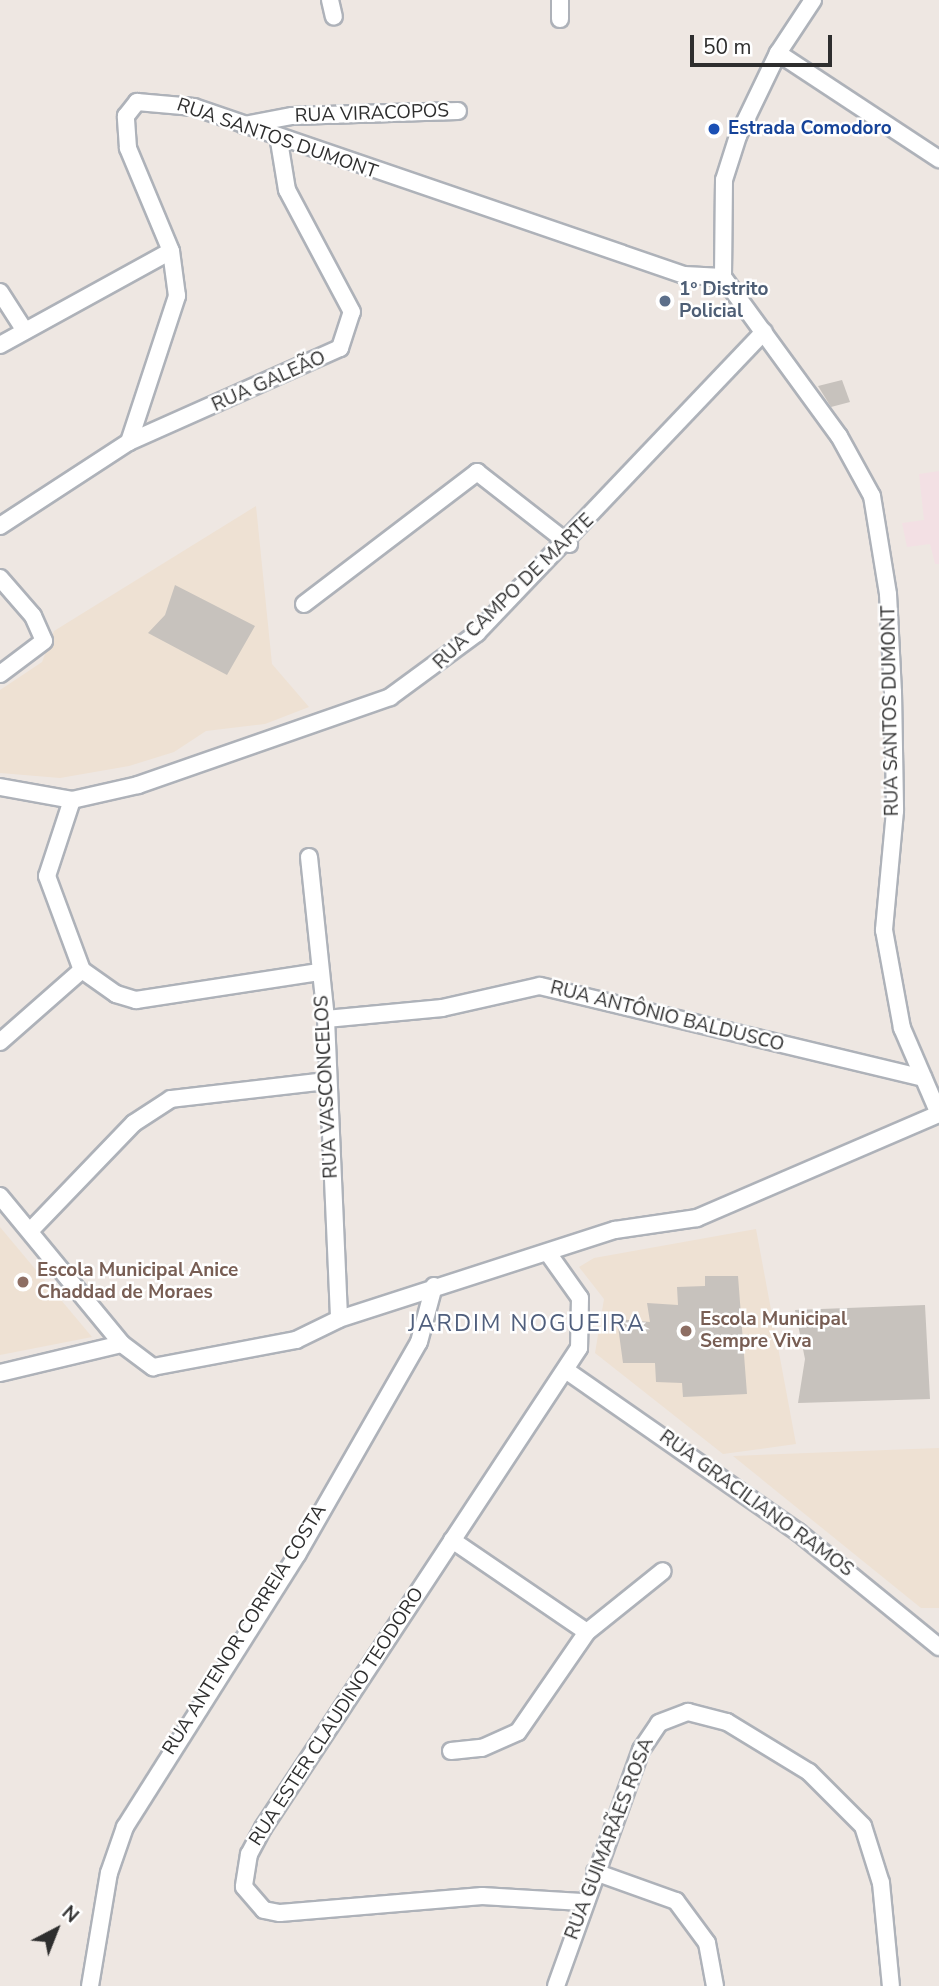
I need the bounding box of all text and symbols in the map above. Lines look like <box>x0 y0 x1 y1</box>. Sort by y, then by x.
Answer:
scale bar <box>694 21 836 65</box>
text: 50 m <box>703 33 752 61</box>
street label: RUA SANTOS DUMONT <box>174 94 380 184</box>
street label: RUA VIRACOPOS <box>294 100 450 128</box>
place label: Estrada Comodoro <box>728 118 892 140</box>
marker: Estrada Comodoro <box>706 121 722 137</box>
place label: 1º Distrito Policial <box>679 279 768 323</box>
marker: 1º Distrito Policial <box>657 293 673 309</box>
street label: RUA GALEÃO <box>209 347 329 417</box>
street label: RUA CAMPO DE MARTE <box>429 509 599 675</box>
street label: RUA SANTOS DUMONT <box>878 605 904 817</box>
street label: RUA ANTÔNIO BALDUSCO <box>548 977 786 1057</box>
street label: RUA VASCONCELOS <box>311 995 343 1179</box>
place label: Escola Municipal Anice Chaddad de Moraes <box>37 1260 238 1304</box>
marker: Escola Municipal Anice Chaddad de Moraes <box>15 1274 31 1290</box>
place label: Escola Municipal Sempre Viva <box>700 1309 847 1353</box>
district label: JARDIM NOGUEIRA <box>410 1310 644 1338</box>
marker: Escola Municipal Sempre Viva <box>678 1323 694 1339</box>
street label: RUA GRACILIANO RAMOS <box>655 1426 857 1582</box>
street label: RUA ANTENOR CORREIA COSTA <box>158 1501 332 1759</box>
street label: RUA ESTER CLAUDINO TEODORO <box>245 1584 429 1850</box>
street label: RUA GUIMARÃES ROSA <box>561 1735 659 1943</box>
north arrow <box>21 1895 91 1965</box>
text: N <box>56 1900 84 1929</box>

